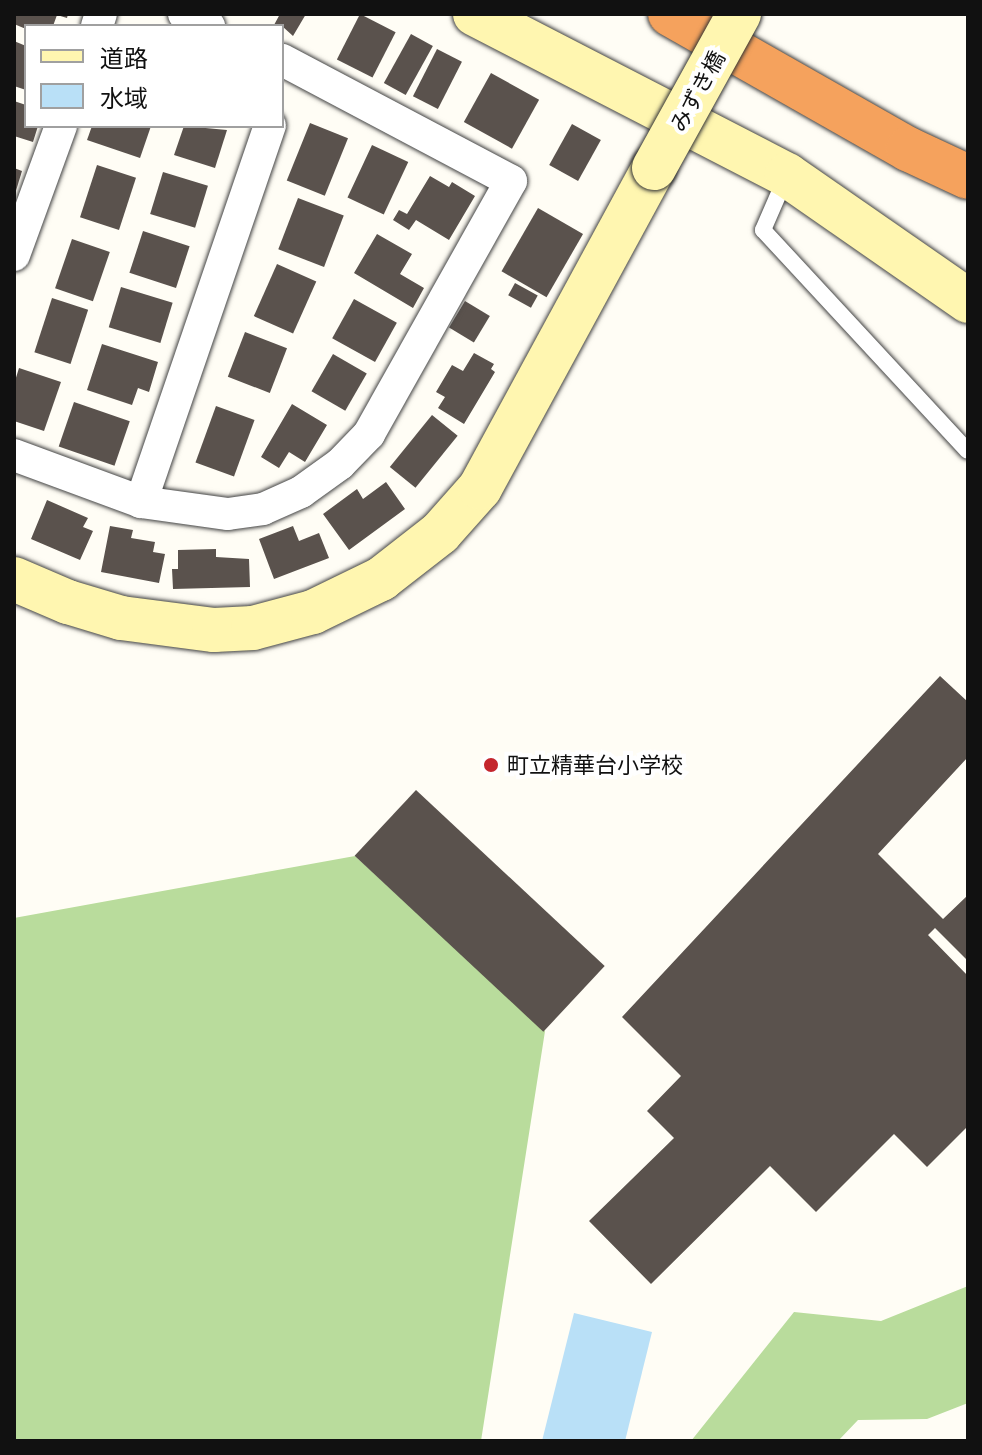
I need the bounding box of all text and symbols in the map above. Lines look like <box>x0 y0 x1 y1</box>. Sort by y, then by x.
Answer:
legend <box>24 24 284 128</box>
text: 道路 <box>100 42 148 74</box>
street label: みずき橋 <box>664 46 730 136</box>
text: 水域 <box>100 82 148 114</box>
place label: 町立精華台小学校 <box>507 752 683 778</box>
marker: 町立精華台小学校 <box>482 756 500 774</box>

